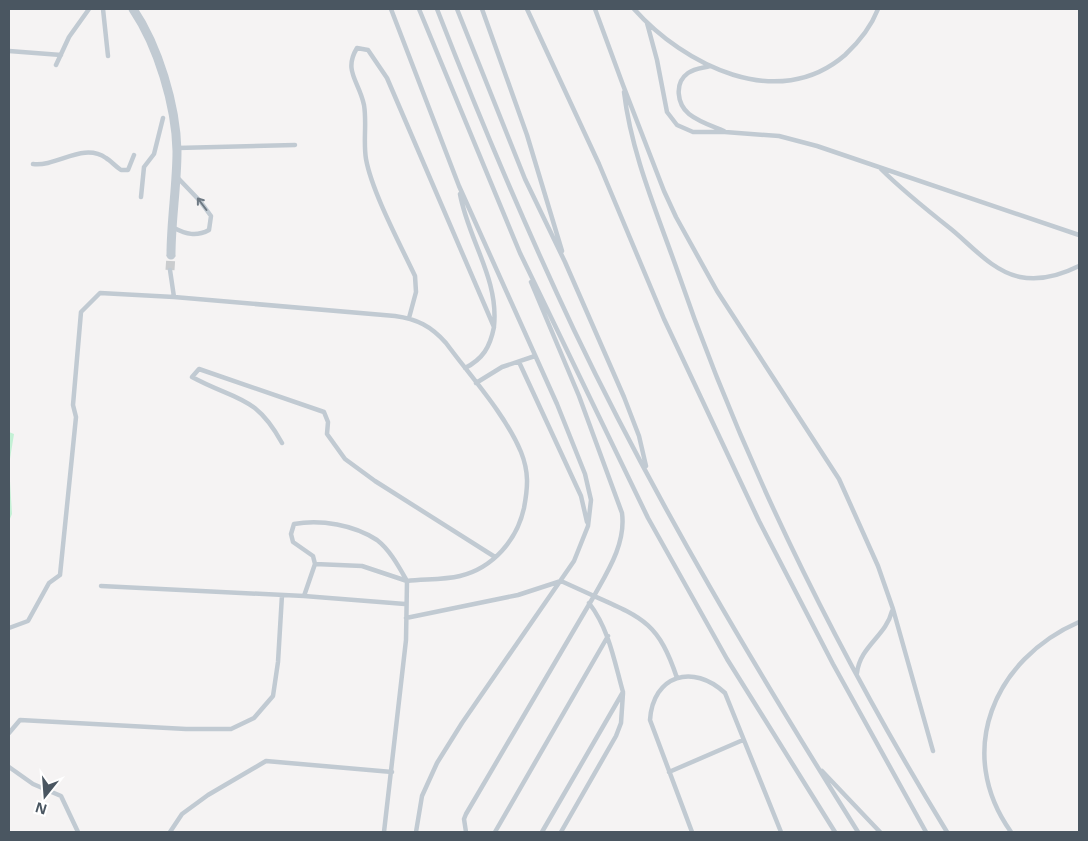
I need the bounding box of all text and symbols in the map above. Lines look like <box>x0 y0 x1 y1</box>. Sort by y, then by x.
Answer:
one-way arrow <box>197 198 208 211</box>
north arrow <box>20 771 70 821</box>
text: N <box>33 798 49 820</box>

